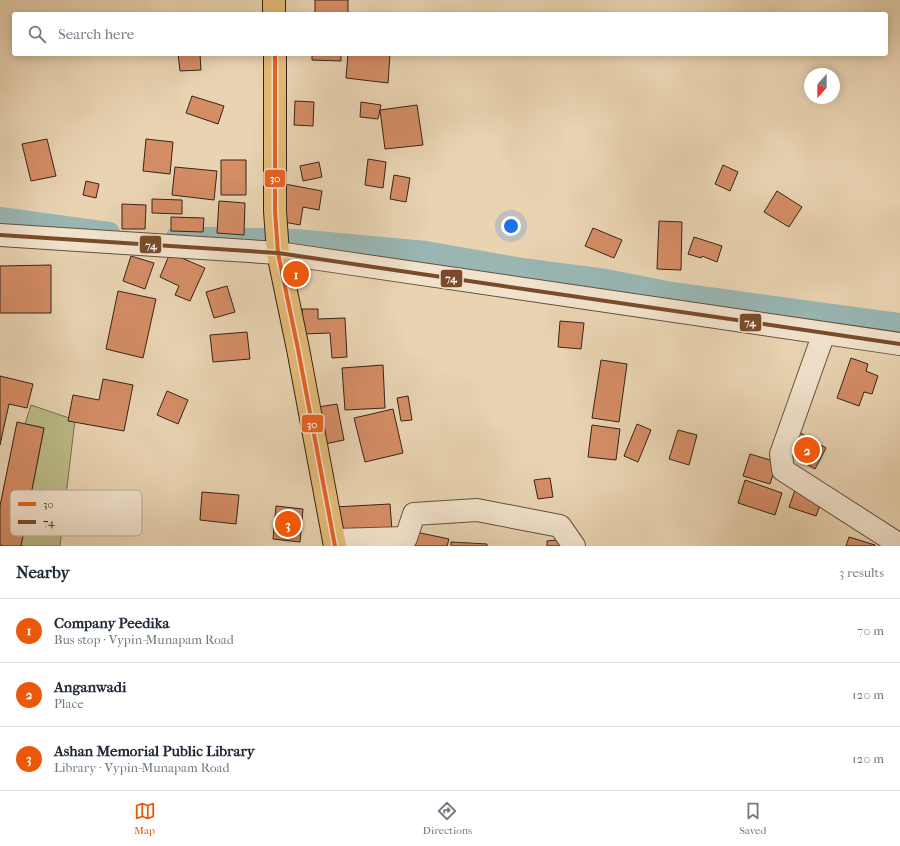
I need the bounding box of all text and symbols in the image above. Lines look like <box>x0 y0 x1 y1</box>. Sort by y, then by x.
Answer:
search box <box>12 12 888 56</box>
icon: search <box>26 23 48 45</box>
text: Search here <box>58 25 134 43</box>
north arrow <box>804 68 840 104</box>
line badge: 30 <box>264 169 286 188</box>
text: 30 <box>270 172 280 185</box>
your location <box>501 216 521 236</box>
line badge: 74 <box>139 235 162 254</box>
text: 74 <box>144 239 157 252</box>
pin: 1 <box>283 259 309 289</box>
line badge: 74 <box>440 269 463 288</box>
text: 74 <box>444 272 457 285</box>
line badge: 74 <box>739 313 762 332</box>
text: 74 <box>743 316 756 329</box>
line badge: 30 <box>301 414 324 433</box>
text: 30 <box>307 418 317 431</box>
pin: 2 <box>794 435 820 465</box>
legend <box>10 490 142 536</box>
text: 30 <box>43 498 54 511</box>
pin: 3 <box>275 509 301 539</box>
text: 74 <box>43 516 55 529</box>
text: Nearby <box>16 562 70 582</box>
text: 3 results <box>839 565 884 580</box>
text: Company Peedika <box>54 614 169 632</box>
text: 1 <box>27 623 31 638</box>
text: 70 m <box>857 623 884 638</box>
text: Bus stop · Vypin-Munapam Road <box>54 632 234 647</box>
text: Anganwadi <box>54 678 126 696</box>
text: 2 <box>26 687 32 702</box>
text: 120 m <box>852 687 884 702</box>
text: Place <box>54 696 84 711</box>
text: Ashan Memorial Public Library <box>54 742 255 760</box>
text: 3 <box>26 751 32 766</box>
text: 120 m <box>852 751 884 766</box>
text: Library · Vypin-Munapam Road <box>54 760 230 775</box>
tab: Map <box>134 800 156 837</box>
tab: Directions <box>423 800 472 837</box>
tab: Saved <box>739 800 766 837</box>

